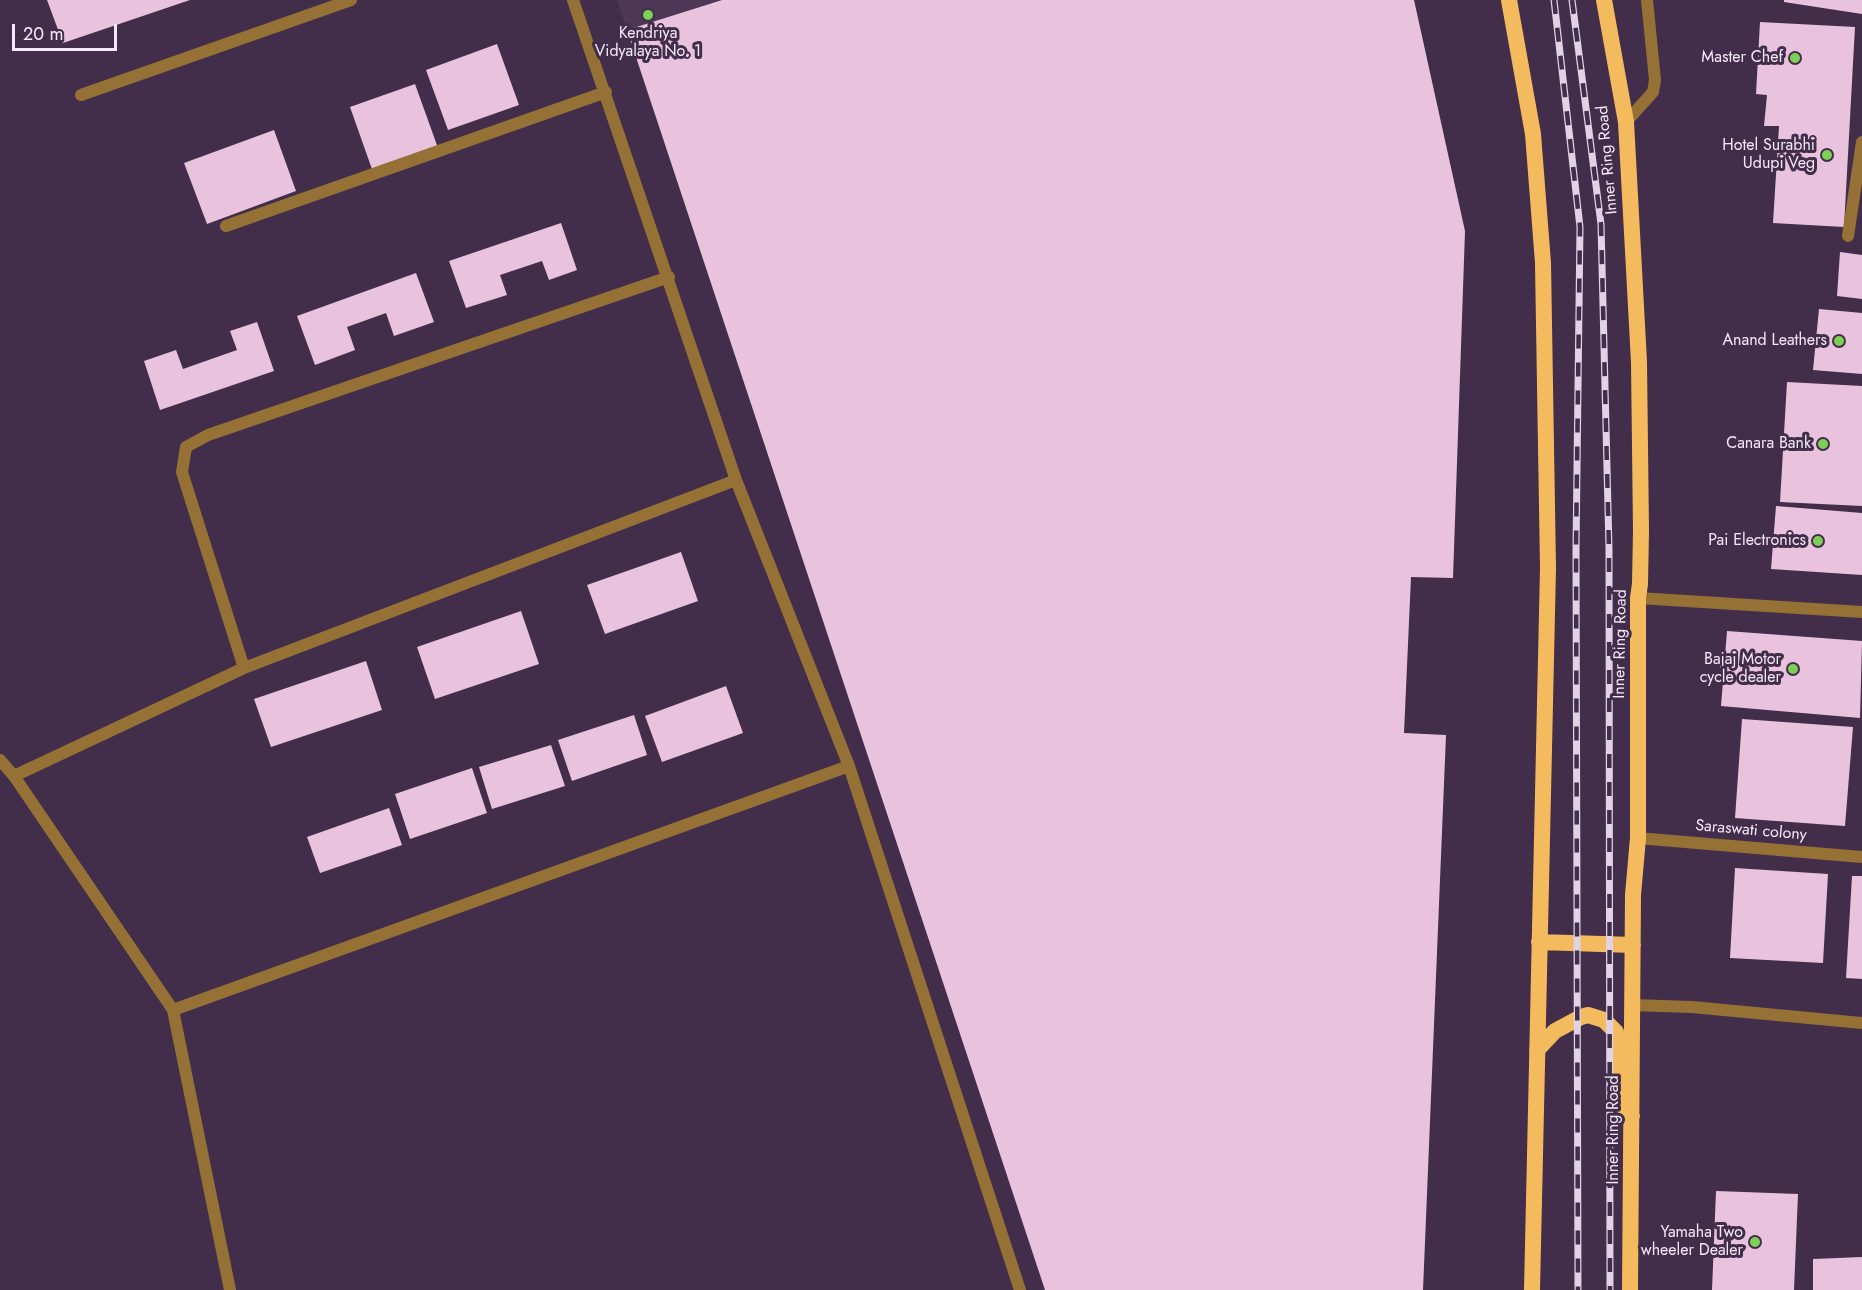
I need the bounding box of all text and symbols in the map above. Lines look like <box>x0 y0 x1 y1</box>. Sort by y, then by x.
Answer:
marker: Kendriya Vidyalaya No. 1 <box>641 8 655 22</box>
scale bar <box>15 12 120 50</box>
text: 20 m <box>23 21 63 47</box>
place label: Kendriya Vidyalaya No. 1 <box>595 24 701 62</box>
place label: Master Chef <box>1701 48 1783 68</box>
marker: Master Chef <box>1788 51 1802 65</box>
street label: Inner Ring Road <box>1594 105 1622 215</box>
place label: Hotel Surabhi Udupi Veg <box>1722 136 1815 174</box>
marker: Hotel Surabhi Udupi Veg <box>1820 148 1834 162</box>
place label: Anand Leathers <box>1722 331 1827 351</box>
marker: Anand Leathers <box>1832 334 1846 348</box>
place label: Canara Bank <box>1726 434 1811 454</box>
marker: Canara Bank <box>1816 437 1830 451</box>
place label: Pai Electronics <box>1708 531 1806 551</box>
marker: Pai Electronics <box>1811 534 1825 548</box>
street label: Inner Ring Road <box>1610 589 1632 699</box>
place label: Bajaj Motor cycle dealer <box>1700 650 1781 688</box>
marker: Bajaj Motor cycle dealer <box>1786 662 1800 676</box>
street label: Saraswati colony <box>1695 817 1807 845</box>
street label: Inner Ring Road <box>1604 1075 1624 1185</box>
place label: Yamaha Two wheeler Dealer <box>1641 1223 1743 1261</box>
marker: Yamaha Two wheeler Dealer <box>1748 1235 1762 1249</box>

